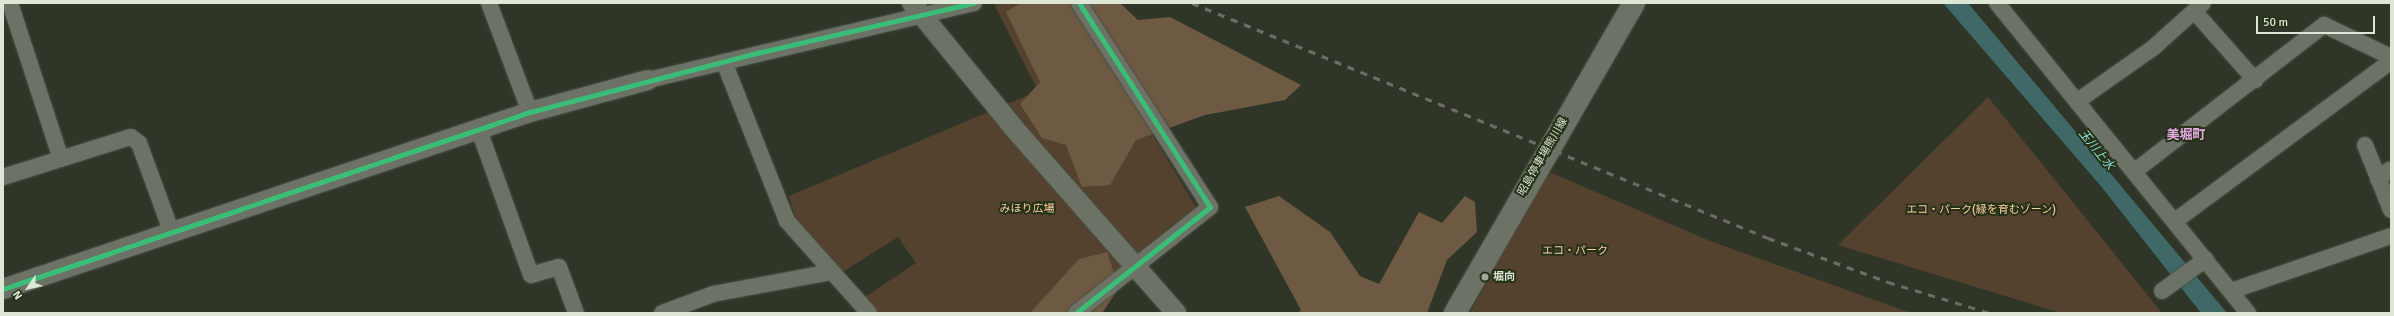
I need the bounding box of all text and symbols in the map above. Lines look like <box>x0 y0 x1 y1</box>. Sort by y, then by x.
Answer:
scale bar <box>2258 8 2377 34</box>
text: 50 m <box>2263 15 2288 30</box>
street label: 昭島停車場熊川線 <box>1515 116 1571 198</box>
water label: 玉川上水 <box>2075 127 2117 173</box>
district label: 美堀町 <box>2167 127 2205 143</box>
park label: みほり広場 <box>1000 202 1054 216</box>
park label: エコ・パーク(緑を育むゾーン) <box>1906 203 2056 217</box>
park label: エコ・パーク <box>1542 244 1608 258</box>
north arrow <box>8 268 48 308</box>
place label: 堀向 <box>1493 270 1515 284</box>
marker: 堀向 <box>1480 272 1490 282</box>
text: N <box>10 288 25 302</box>

